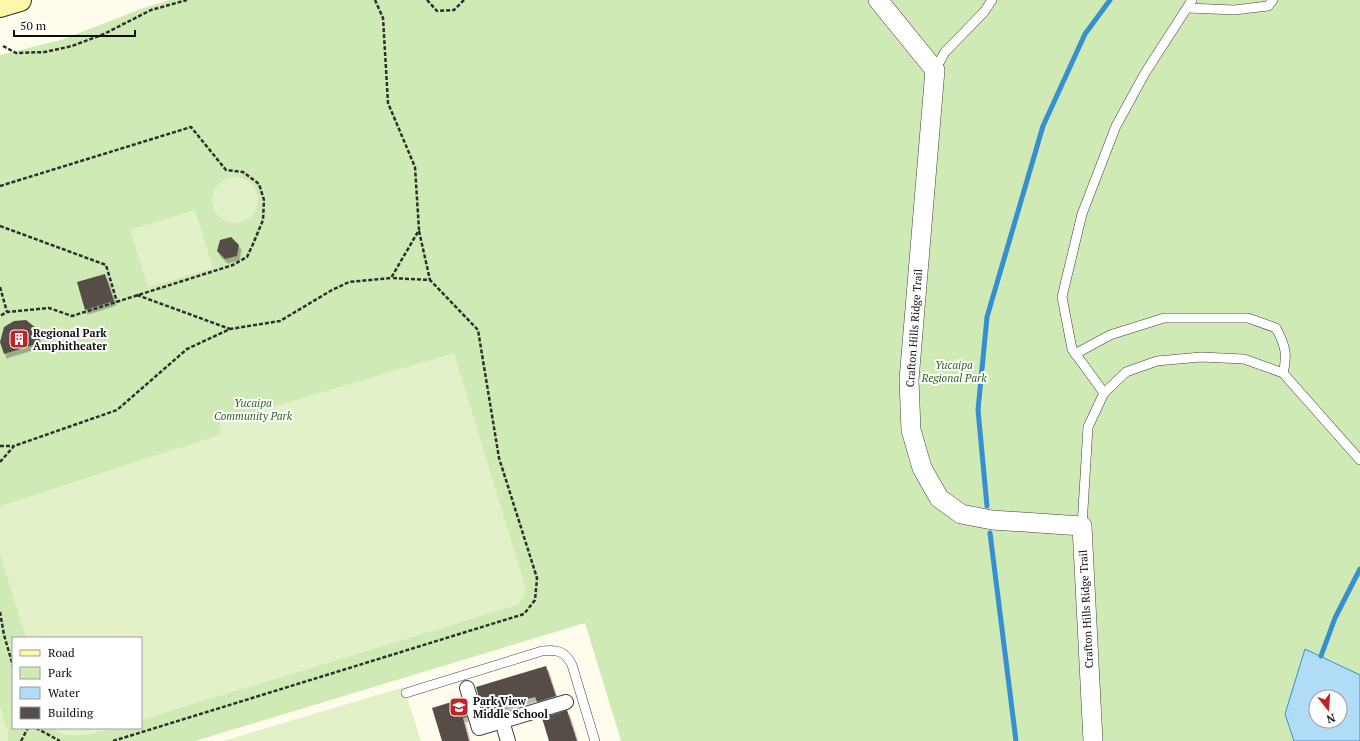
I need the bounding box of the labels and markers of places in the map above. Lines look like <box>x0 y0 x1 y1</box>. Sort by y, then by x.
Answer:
place label: Regional Park Amphitheater <box>33 326 107 353</box>
building icon: Regional Park Amphitheater <box>8 328 30 350</box>
place label: Park View Middle School <box>473 694 548 721</box>
school or university icon: Park View Middle School <box>448 696 470 718</box>

